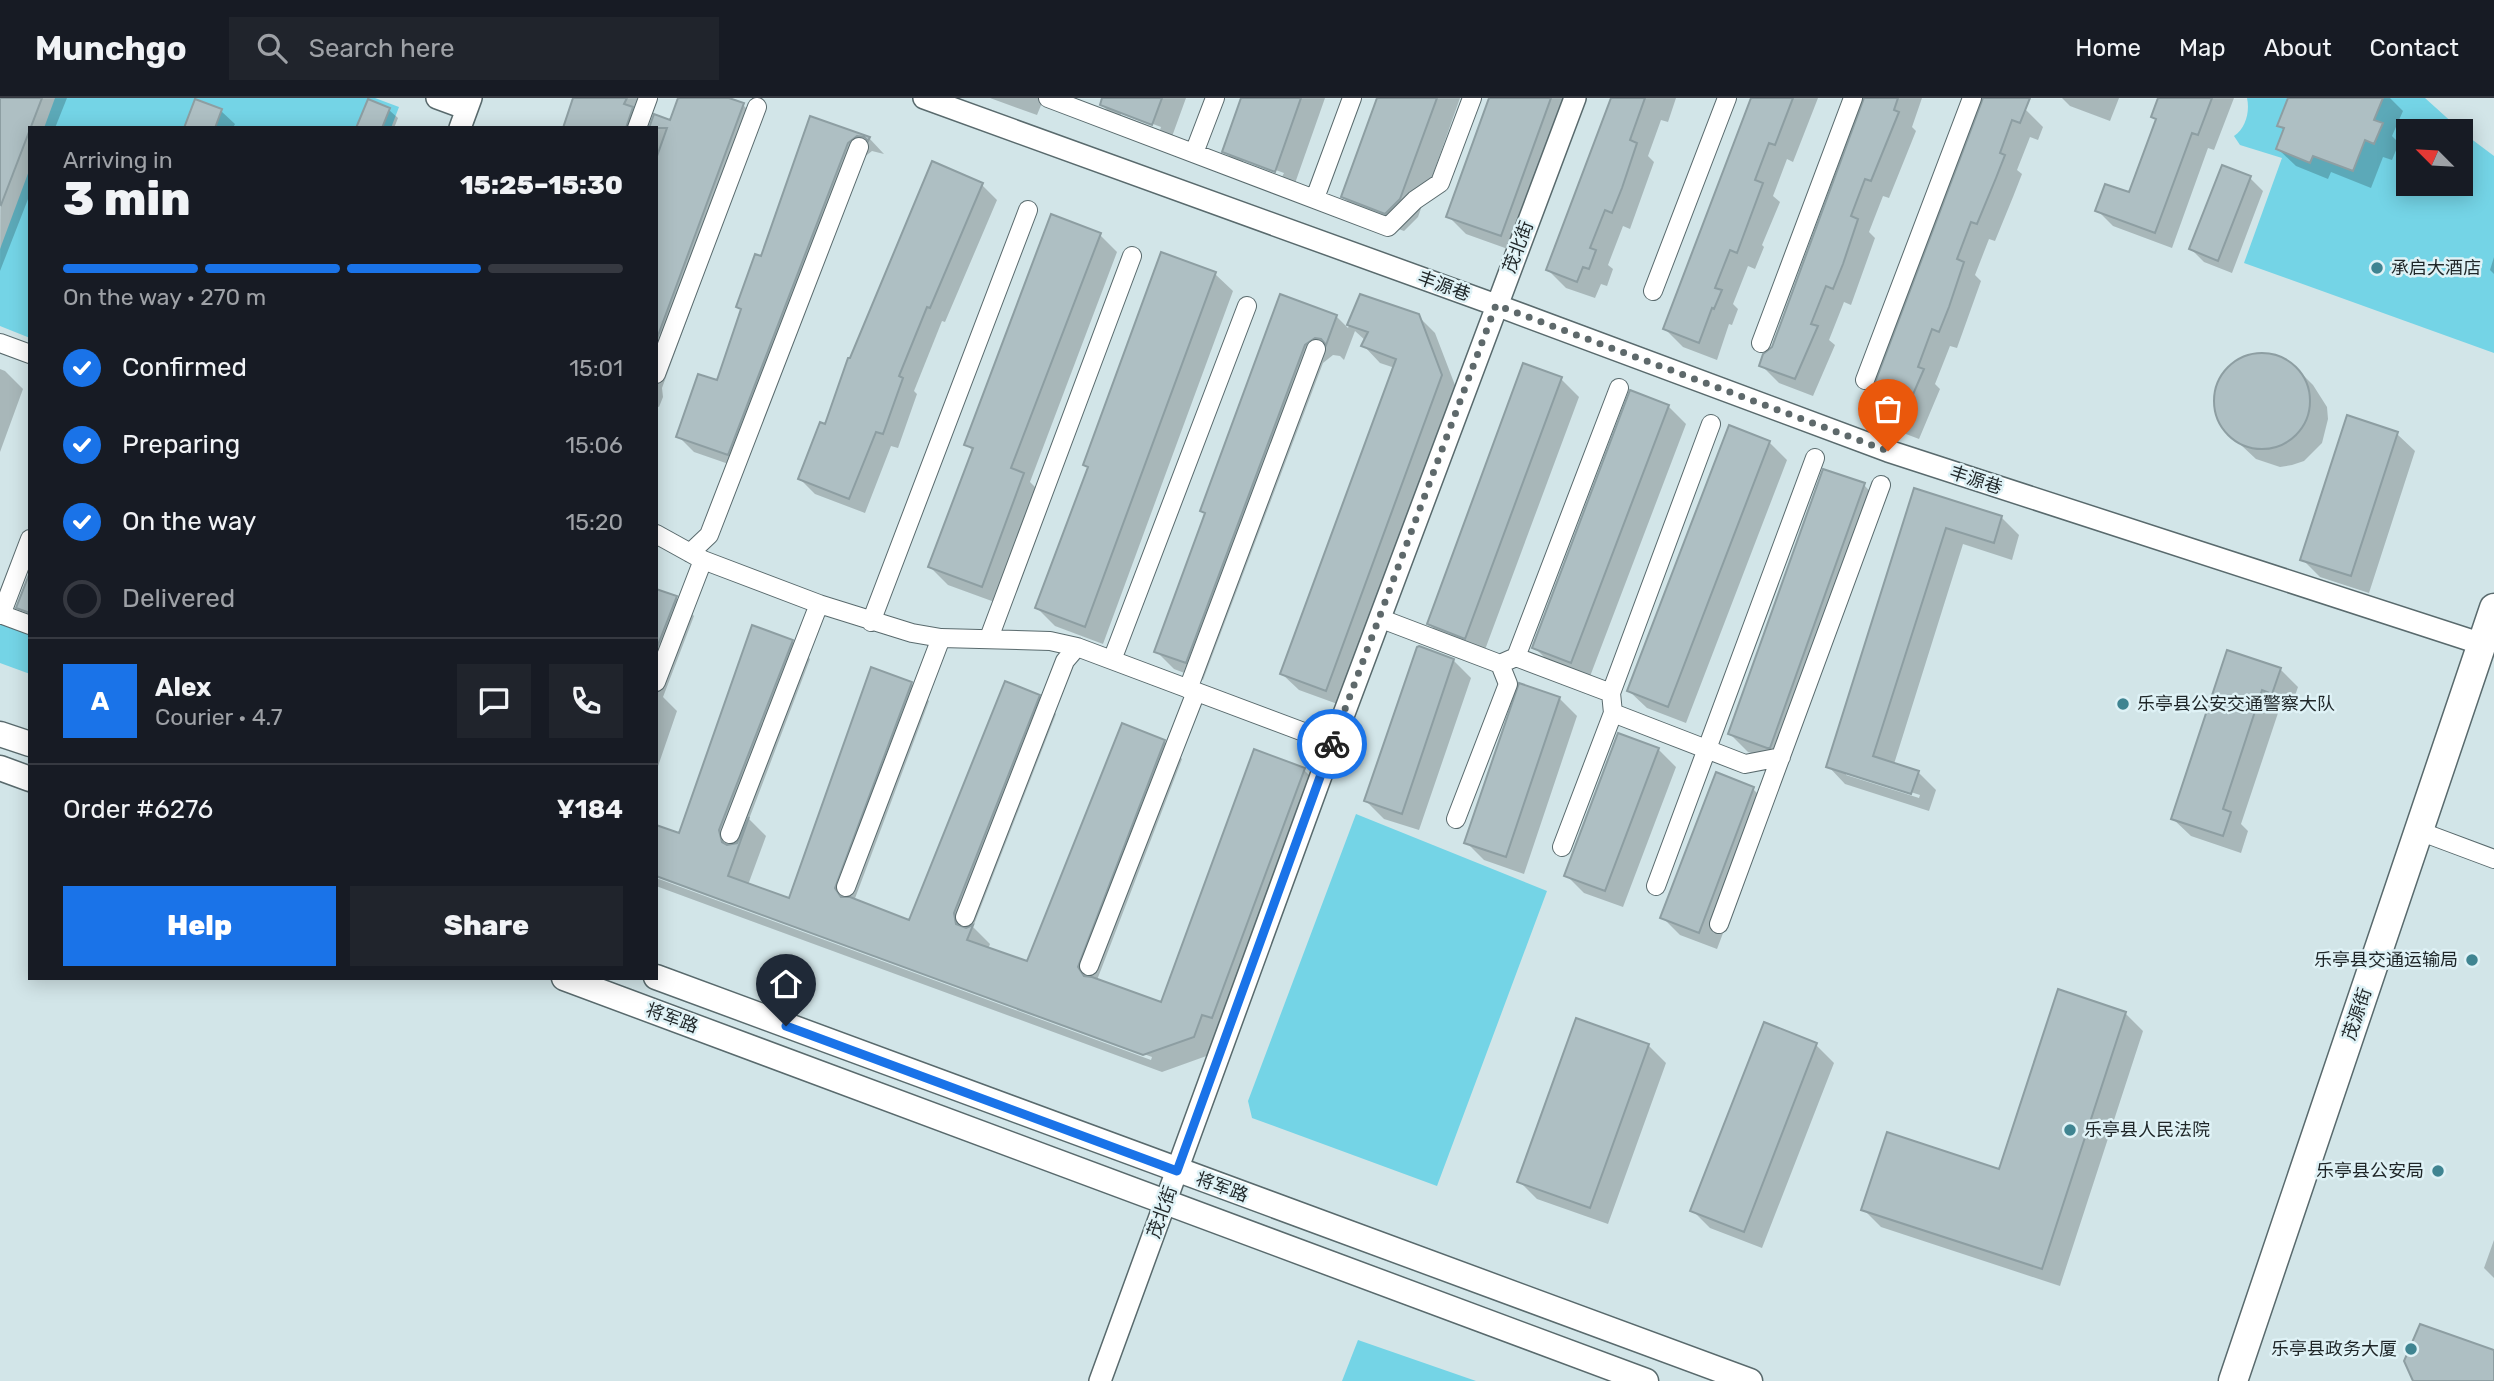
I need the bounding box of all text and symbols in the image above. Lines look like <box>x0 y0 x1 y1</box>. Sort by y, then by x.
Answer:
search box <box>229 17 719 80</box>
text: Munchgo <box>35 29 187 68</box>
icon: search <box>253 29 291 67</box>
text: Search here <box>309 33 455 64</box>
text: Home <box>2075 34 2141 62</box>
text: Map <box>2179 34 2226 62</box>
text: About <box>2264 34 2332 62</box>
text: Contact <box>2370 34 2459 62</box>
north arrow <box>2396 119 2473 196</box>
map controls <box>2396 119 2473 196</box>
text: Arriving in <box>63 146 173 174</box>
text: 15:25–15:30 <box>460 170 623 201</box>
text: 3 min <box>63 172 191 227</box>
street label: 茂北街 <box>1498 218 1538 276</box>
place label: 承启大酒店 <box>2391 257 2481 279</box>
marker: 承启大酒店 <box>2369 260 2385 276</box>
street label: 丰源巷 <box>1415 266 1473 306</box>
text: On the way · 270 m <box>63 283 266 311</box>
icon: check <box>63 349 101 387</box>
text: Confirmed <box>122 352 247 383</box>
text: 15:01 <box>569 354 623 382</box>
pin <box>1858 379 1918 451</box>
icon: bag <box>1869 390 1907 428</box>
icon: check <box>63 426 101 464</box>
text: Preparing <box>122 429 240 460</box>
text: 15:06 <box>565 431 623 459</box>
street label: 丰源巷 <box>1947 461 2005 499</box>
icon: check <box>63 503 101 541</box>
text: On the way <box>122 506 256 537</box>
text: 15:20 <box>566 508 623 536</box>
text: Delivered <box>122 583 235 614</box>
button: chat <box>457 664 531 738</box>
button: phone <box>549 664 623 738</box>
text: Alex <box>155 672 211 703</box>
text: A <box>91 686 109 717</box>
place label: 乐亭县公安交通警察大队 <box>2137 693 2335 715</box>
marker: 乐亭县公安交通警察大队 <box>2115 696 2131 712</box>
text: Courier · 4.7 <box>155 703 282 731</box>
courier <box>1297 709 1367 779</box>
icon: bike <box>1313 725 1351 763</box>
text: Order #6276 <box>63 794 213 825</box>
text: ¥184 <box>557 794 623 825</box>
button: Help <box>63 886 336 966</box>
button: Share <box>350 886 623 966</box>
place label: 乐亭县交通运输局 <box>2314 949 2458 971</box>
marker: 乐亭县交通运输局 <box>2464 952 2480 968</box>
pin <box>756 954 816 1026</box>
icon: home <box>767 965 805 1003</box>
street label: 茂源街 <box>2338 985 2376 1043</box>
street label: 将军路 <box>643 998 701 1038</box>
place label: 乐亭县人民法院 <box>2084 1119 2210 1141</box>
marker: 乐亭县人民法院 <box>2062 1122 2078 1138</box>
place label: 乐亭县公安局 <box>2316 1160 2424 1182</box>
marker: 乐亭县公安局 <box>2430 1163 2446 1179</box>
street label: 将军路 <box>1193 1167 1251 1207</box>
street label: 茂北街 <box>1142 1183 1182 1241</box>
place label: 乐亭县政务大厦 <box>2271 1338 2397 1360</box>
marker: 乐亭县政务大厦 <box>2403 1341 2419 1357</box>

